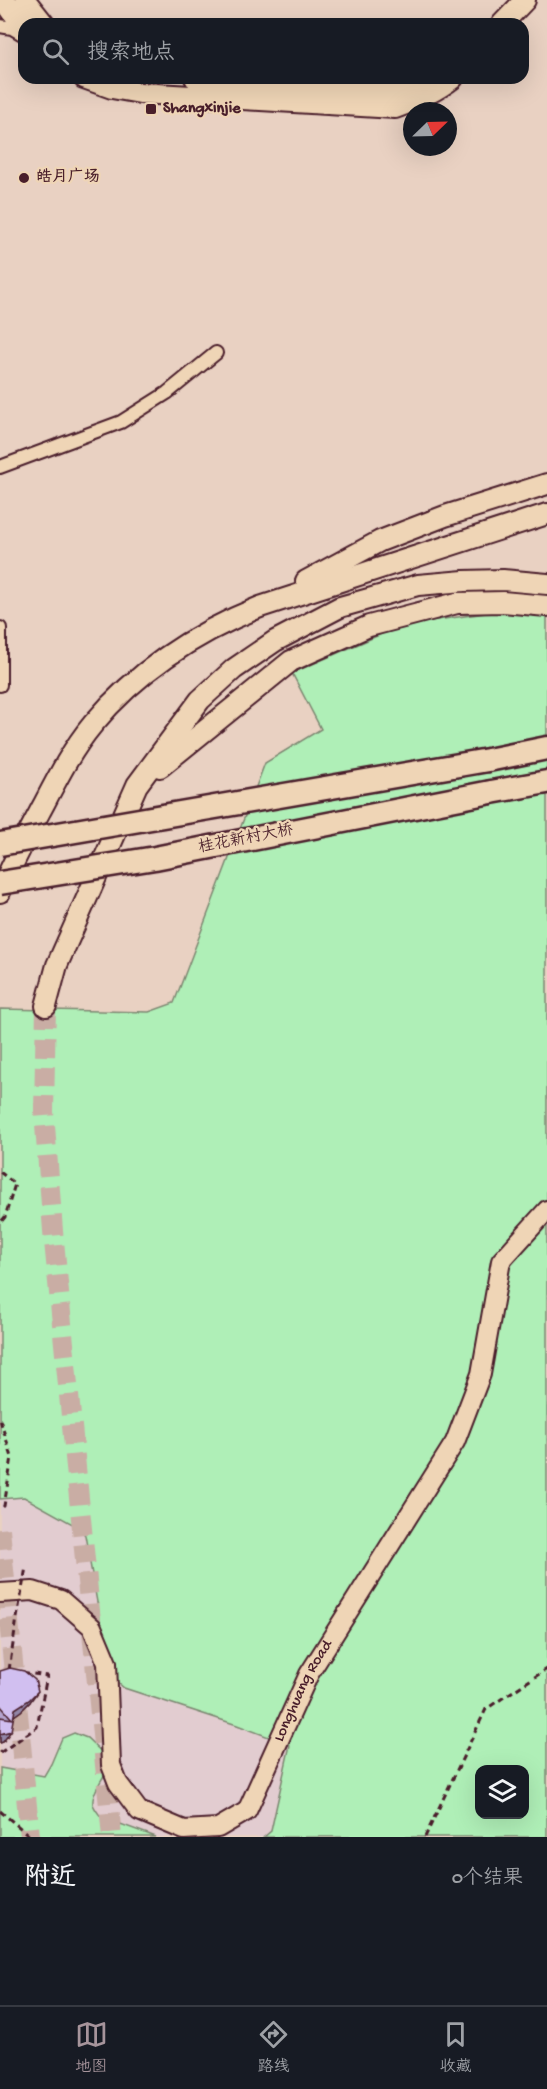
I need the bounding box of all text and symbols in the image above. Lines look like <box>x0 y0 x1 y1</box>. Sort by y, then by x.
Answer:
search box <box>18 18 529 84</box>
icon: search <box>39 35 72 68</box>
text: 搜索地点 <box>87 41 175 67</box>
place label: Shangxinjie <box>163 100 241 119</box>
marker: Shangxinjie <box>144 102 158 116</box>
north arrow <box>403 102 457 156</box>
place label: 皓月广场 <box>36 167 100 188</box>
marker: 皓月广场 <box>17 171 31 185</box>
street label: 桂花新村大桥 <box>197 821 295 858</box>
street label: Longhuang Road <box>270 1636 338 1745</box>
map controls <box>475 1765 529 1819</box>
button: layers <box>475 1765 529 1819</box>
text: 附近 <box>24 1864 76 1895</box>
text: 0个结果 <box>452 1868 523 1891</box>
tab: 地图 <box>75 2018 108 2078</box>
tab: 路线 <box>257 2018 290 2078</box>
tab: 收藏 <box>439 2018 472 2078</box>

